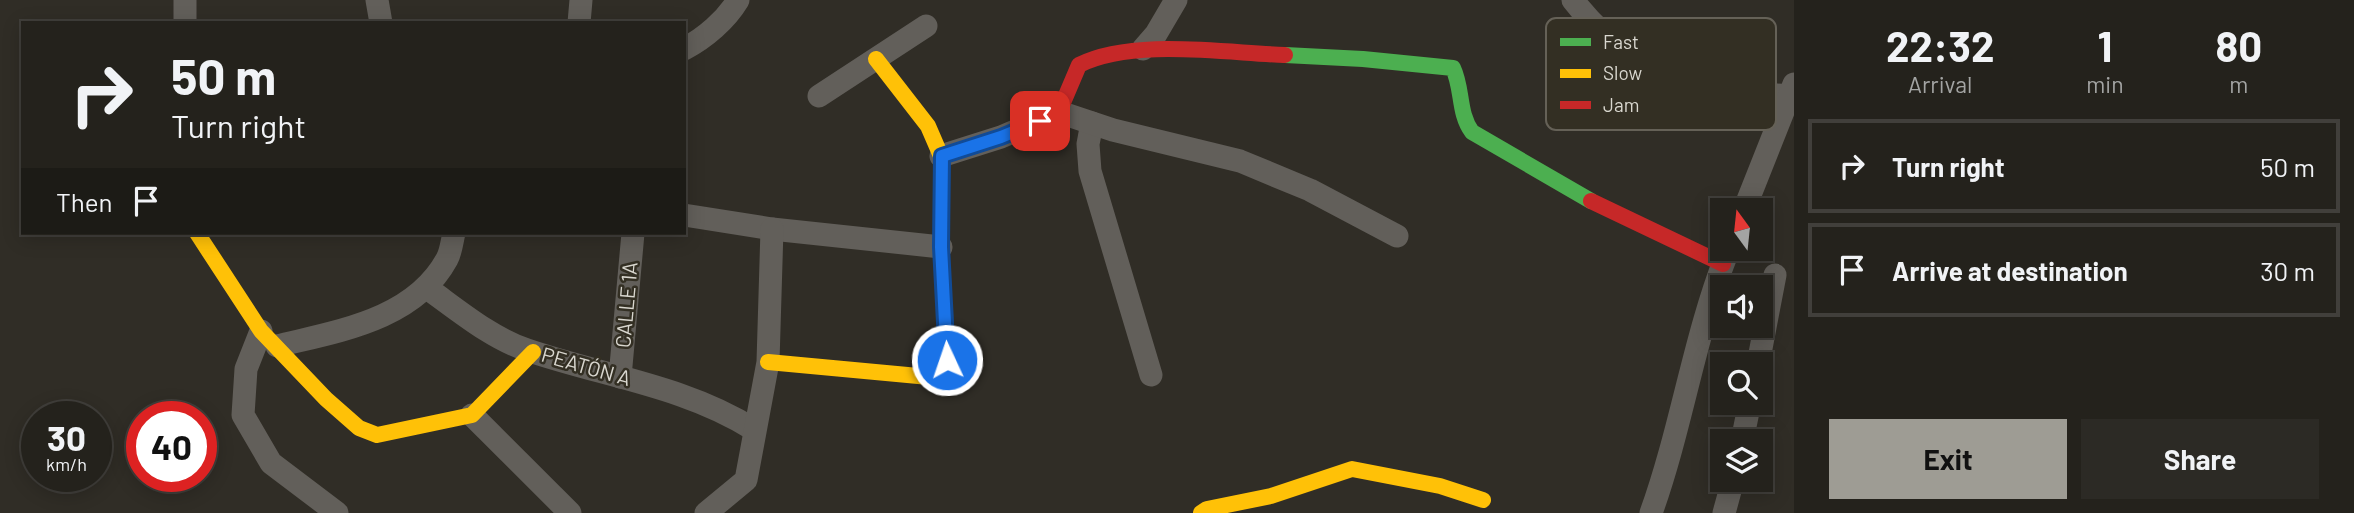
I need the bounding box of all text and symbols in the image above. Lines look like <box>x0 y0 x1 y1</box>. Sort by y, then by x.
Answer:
legend <box>1546 18 1776 130</box>
text: 22:32 <box>1886 20 1994 70</box>
text: 1 <box>2097 20 2112 70</box>
text: 80 <box>2215 20 2262 70</box>
text: Fast <box>1603 30 1639 53</box>
text: 50 m <box>171 46 276 105</box>
icon: right <box>56 49 147 140</box>
text: Slow <box>1603 61 1642 84</box>
text: Arrival <box>1908 70 1972 98</box>
text: min <box>2086 70 2124 98</box>
text: m <box>2229 70 2248 98</box>
pin <box>1010 91 1070 151</box>
text: Jam <box>1603 93 1639 116</box>
icon: arrive <box>1021 102 1059 140</box>
text: Turn right <box>171 106 306 144</box>
icon: right <box>1833 147 1871 185</box>
text: Turn right <box>1892 151 2005 182</box>
text: 50 m <box>2260 151 2315 182</box>
icon: arrive <box>127 182 165 220</box>
text: Then <box>56 186 113 217</box>
north arrow <box>1710 198 1773 261</box>
map controls <box>1710 198 1773 492</box>
icon: arrive <box>1833 251 1871 289</box>
text: Arrive at destination <box>1892 255 2128 286</box>
text: 30 m <box>2260 255 2315 286</box>
street label: CALLE 1A <box>609 261 642 349</box>
button: sound <box>1710 275 1773 338</box>
position arrow <box>910 323 984 397</box>
street label: PEATÓN A <box>539 341 634 390</box>
button: search <box>1710 352 1773 415</box>
speed limit sign: 40 <box>126 401 217 492</box>
text: 30 <box>47 416 86 458</box>
button: Exit <box>1829 419 2067 499</box>
button: Share <box>2081 419 2319 499</box>
button: layers <box>1710 429 1773 492</box>
text: km/h <box>46 453 87 475</box>

